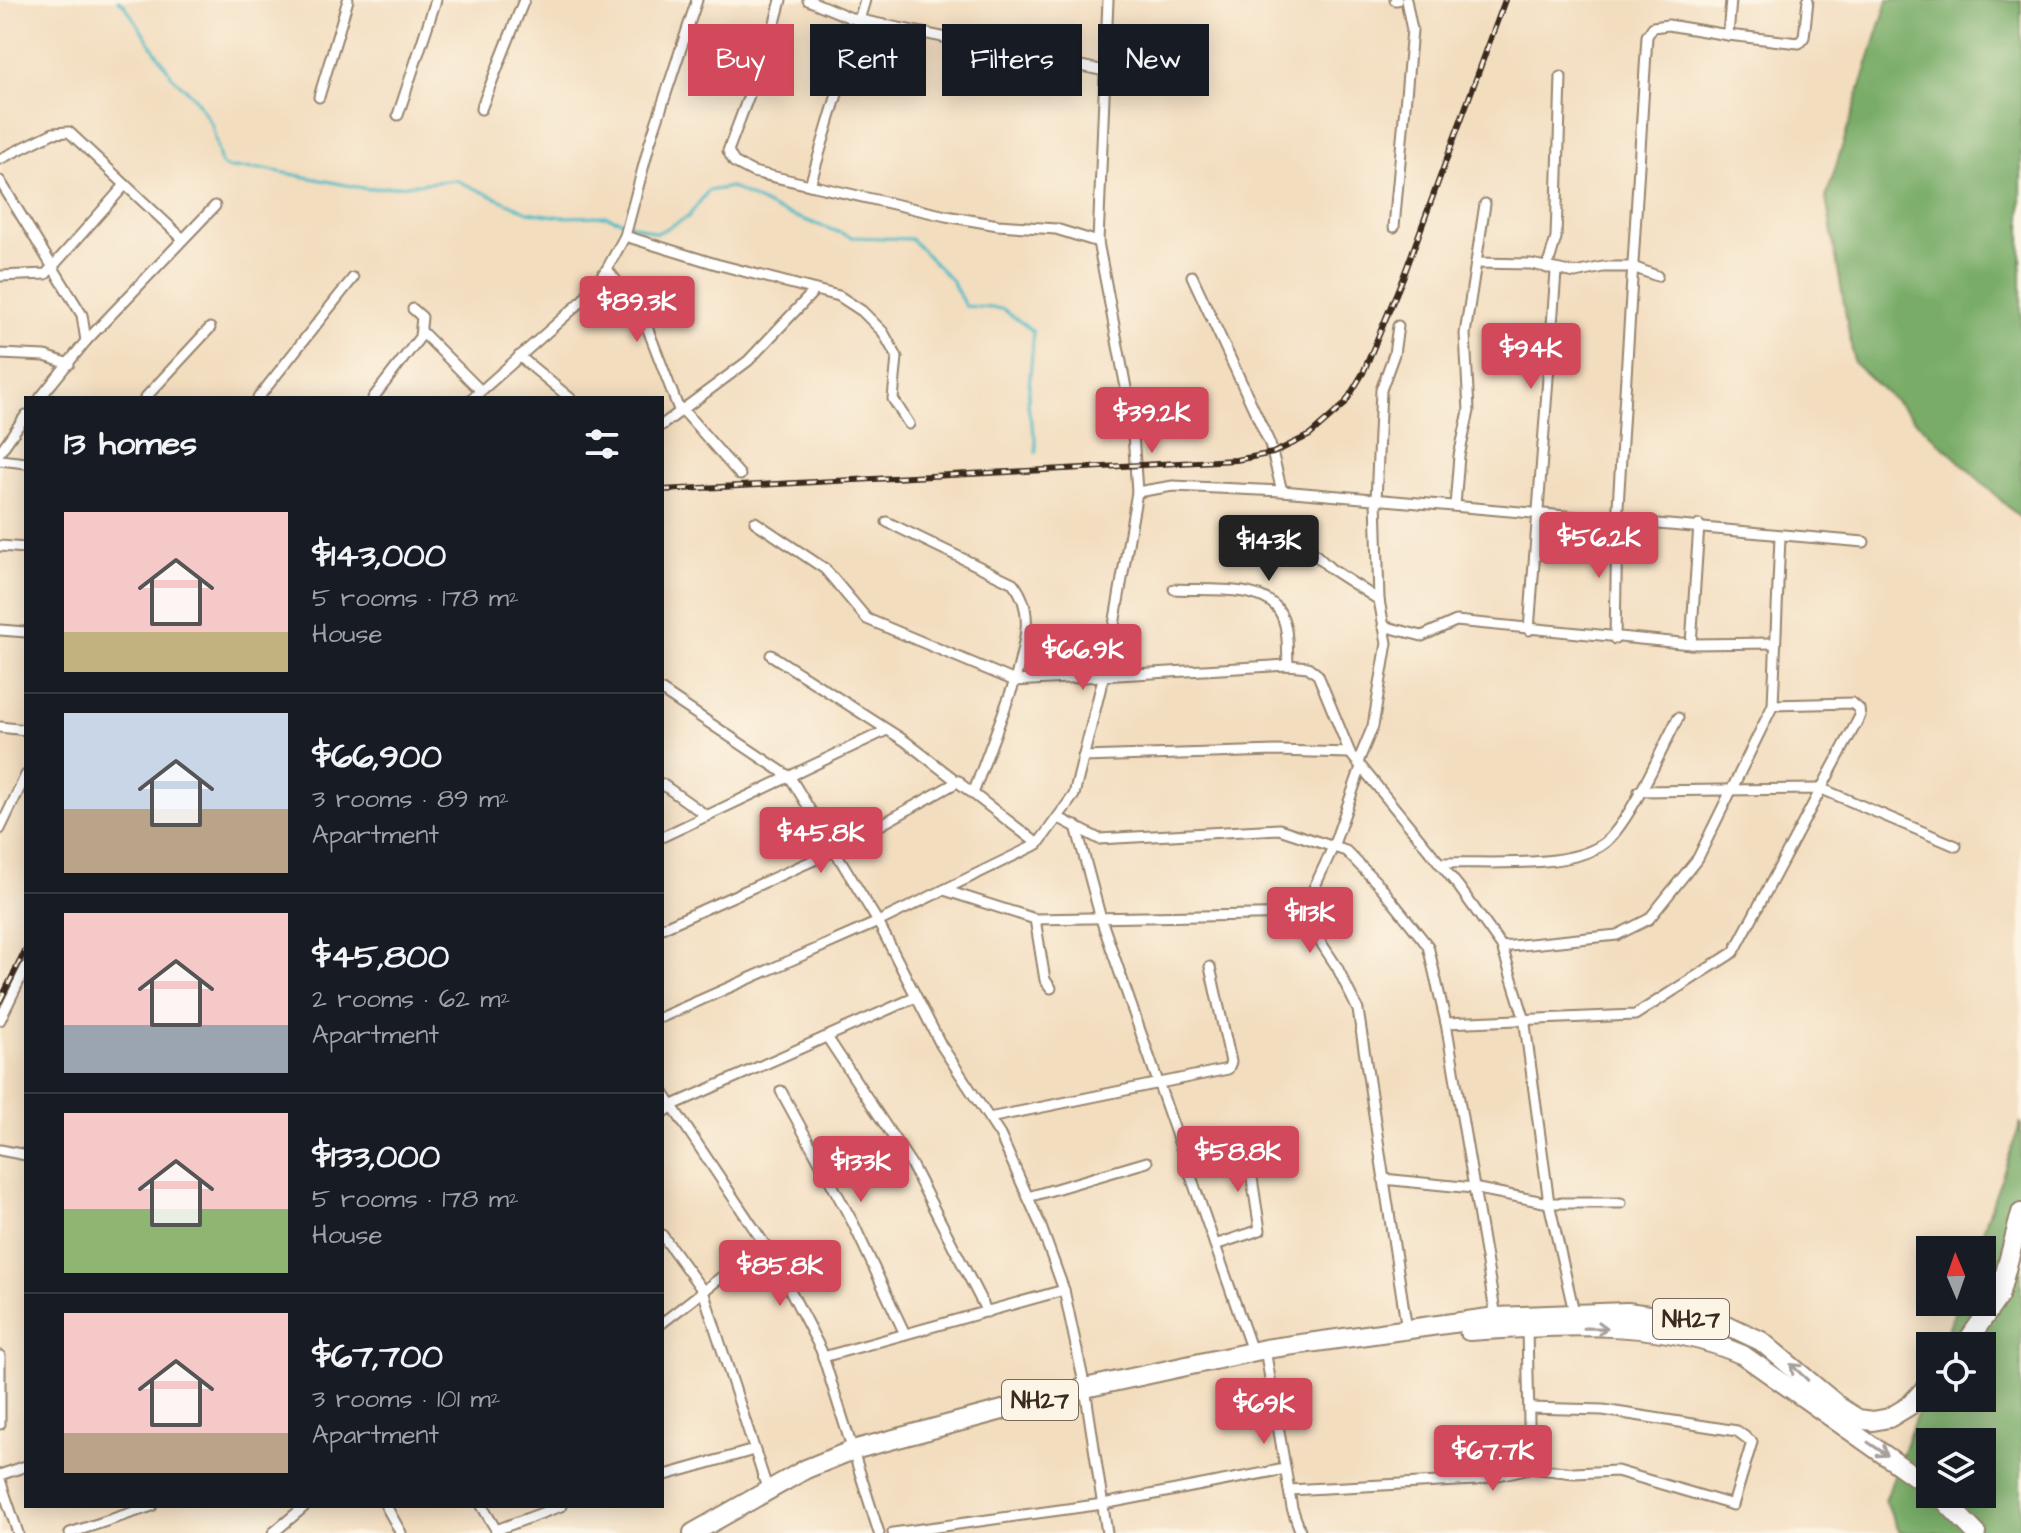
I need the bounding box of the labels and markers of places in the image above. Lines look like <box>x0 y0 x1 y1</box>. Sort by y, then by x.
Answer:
pin: $89.3K <box>572 276 702 344</box>
pin: $94K <box>1484 323 1578 391</box>
pin: $39.2K <box>1087 387 1217 455</box>
pin: $56.2K <box>1534 512 1664 580</box>
pin: $143K <box>1213 515 1325 583</box>
pin: $66.9K <box>1018 624 1148 692</box>
pin: $45.8K <box>756 807 886 875</box>
pin: $113K <box>1254 887 1366 955</box>
pin: $58.8K <box>1173 1126 1303 1194</box>
pin: $133K <box>805 1136 917 1204</box>
pin: $85.8K <box>715 1240 845 1308</box>
pin: $69K <box>1217 1378 1311 1446</box>
pin: $67.7K <box>1428 1425 1558 1493</box>

